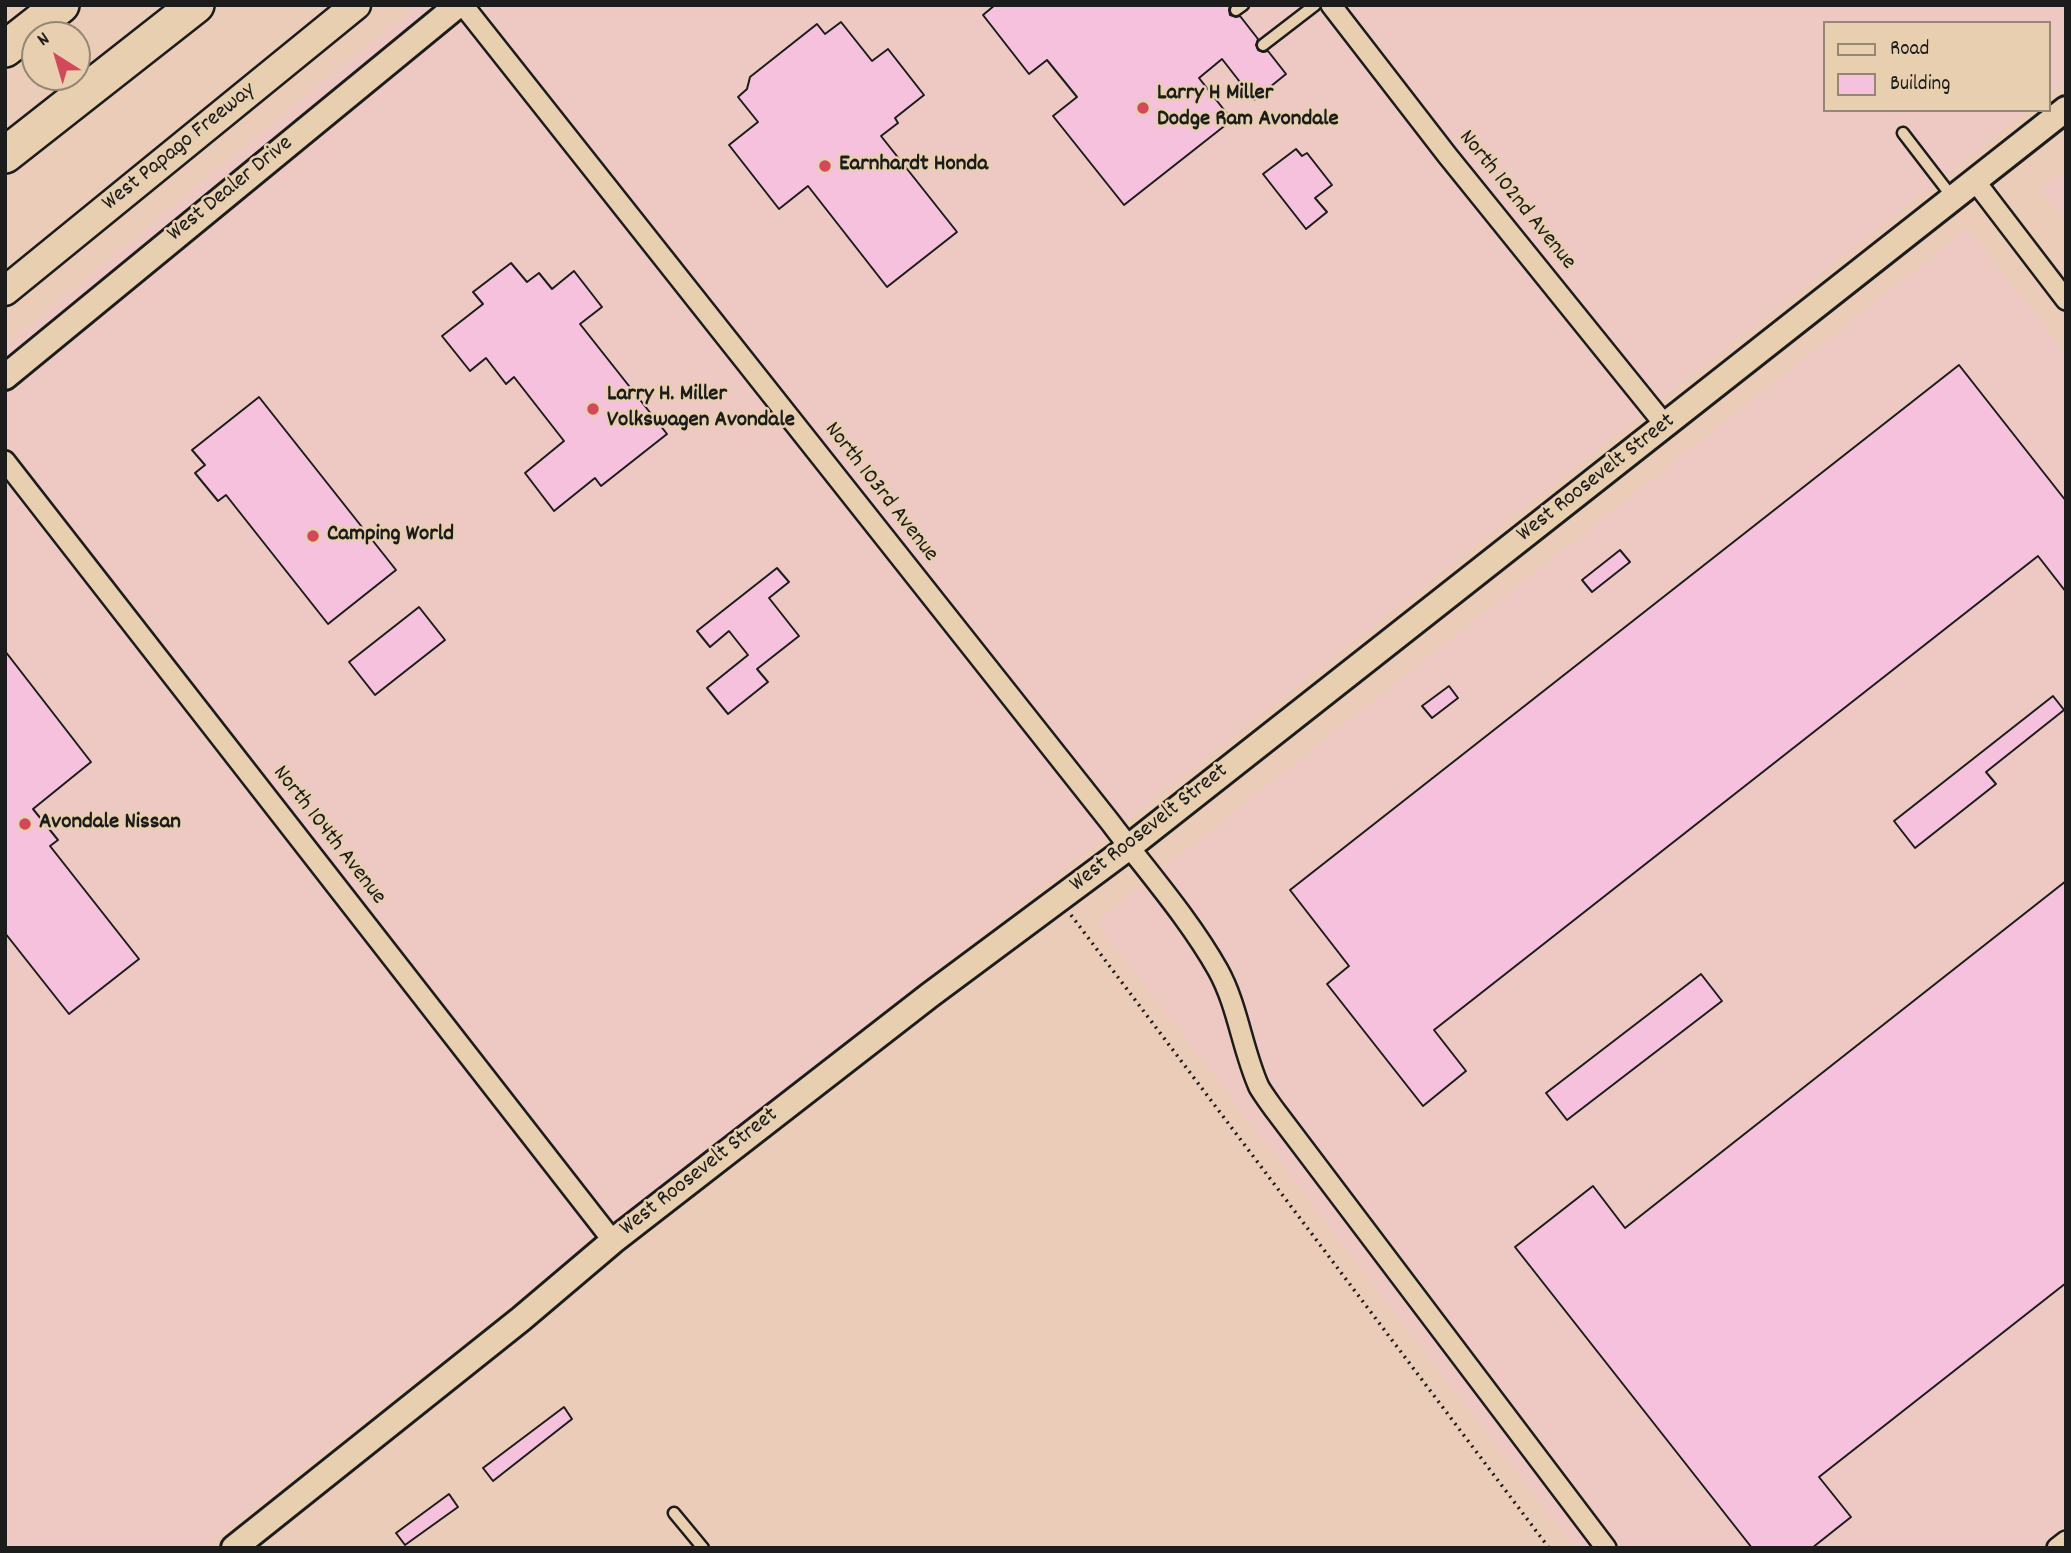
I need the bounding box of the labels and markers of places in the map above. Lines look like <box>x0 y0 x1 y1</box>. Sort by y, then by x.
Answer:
place label: Larry H Miller Dodge Ram Avondale <box>1157 81 1339 135</box>
marker: Larry H Miller Dodge Ram Avondale <box>1135 100 1151 116</box>
place label: Earnhardt Honda <box>839 152 988 180</box>
marker: Earnhardt Honda <box>817 158 833 174</box>
place label: Larry H. Miller Volkswagen Avondale <box>607 382 795 436</box>
marker: Larry H. Miller Volkswagen Avondale <box>585 401 601 417</box>
place label: Camping World <box>327 522 454 550</box>
marker: Camping World <box>305 528 321 544</box>
place label: Avondale Nissan <box>39 810 181 838</box>
marker: Avondale Nissan <box>17 816 33 832</box>

